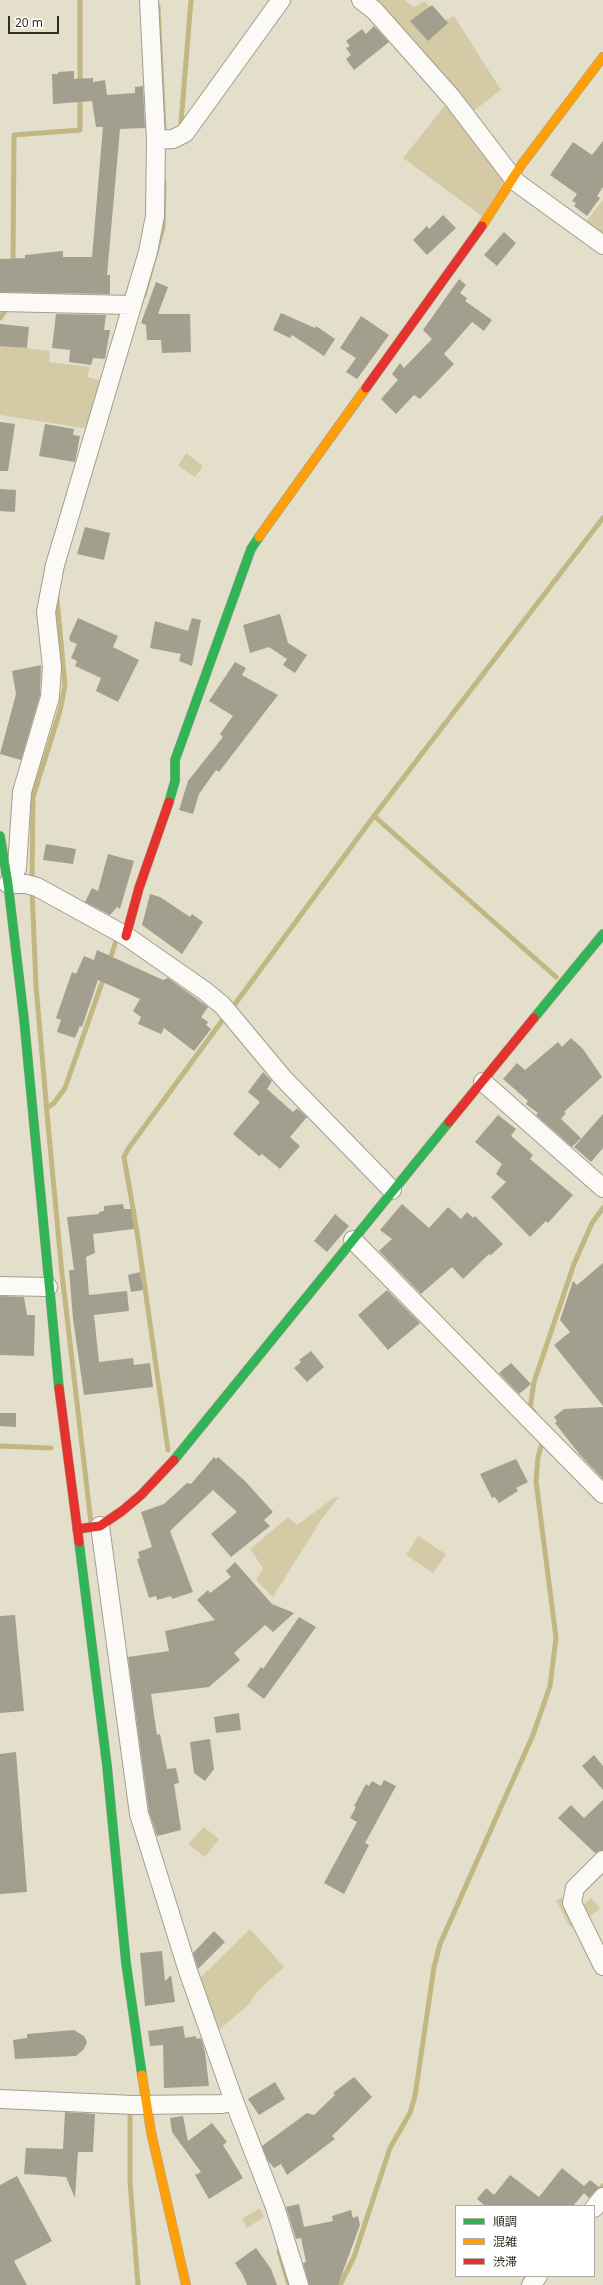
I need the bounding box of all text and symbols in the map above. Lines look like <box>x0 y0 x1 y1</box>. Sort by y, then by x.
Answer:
scale bar <box>10 8 61 34</box>
text: 20 m <box>15 14 43 31</box>
legend <box>455 2205 595 2277</box>
text: 順調 <box>493 2213 517 2230</box>
text: 混雑 <box>493 2233 517 2250</box>
text: 渋滞 <box>493 2253 517 2270</box>

